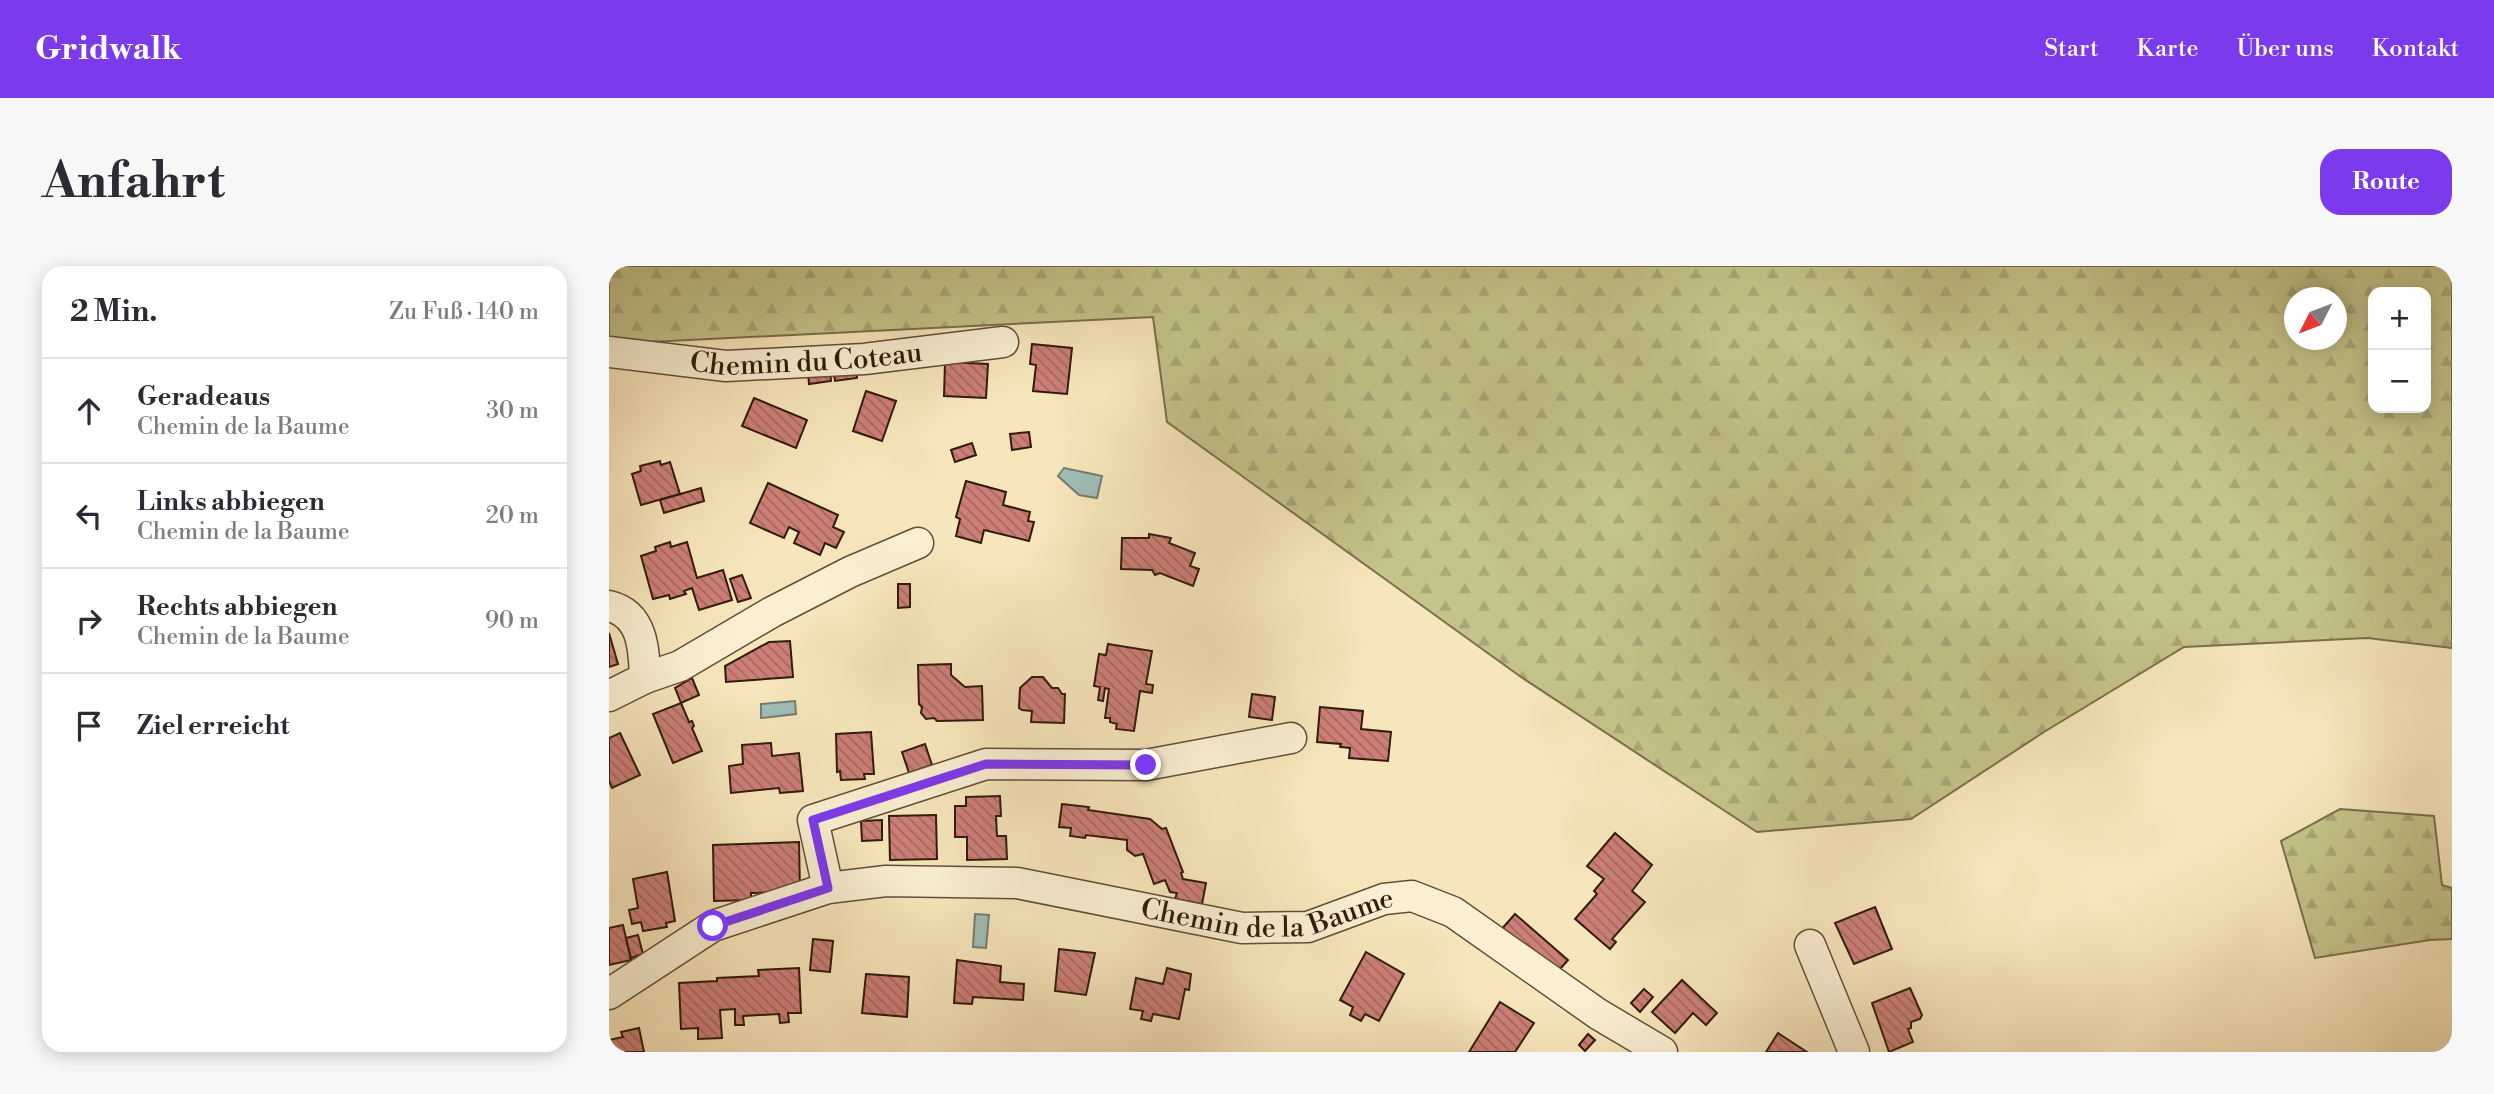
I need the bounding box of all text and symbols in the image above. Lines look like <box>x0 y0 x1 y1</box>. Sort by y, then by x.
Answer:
text: Gridwalk <box>35 29 182 70</box>
text: Start <box>2044 34 2098 64</box>
text: Karte <box>2136 34 2199 64</box>
text: Über uns <box>2237 34 2334 64</box>
text: Kontakt <box>2372 34 2459 64</box>
button: Route <box>2320 149 2452 215</box>
text: Anfahrt <box>42 152 225 213</box>
north arrow <box>2284 287 2347 350</box>
map controls <box>2368 287 2431 413</box>
button: + <box>2368 287 2431 350</box>
text: 2 Min. <box>70 293 158 331</box>
text: Zu Fuß · 140 m <box>389 298 539 326</box>
street label: Chemin du Coteau <box>688 335 924 383</box>
button: − <box>2368 350 2431 413</box>
text: Geradeaus <box>137 381 270 413</box>
icon: ahead <box>70 392 108 430</box>
text: 30 m <box>486 397 539 425</box>
text: Chemin de la Baume <box>137 413 350 441</box>
text: Links abbiegen <box>137 486 325 518</box>
icon: left <box>70 497 108 535</box>
text: 20 m <box>486 502 539 530</box>
text: Chemin de la Baume <box>137 518 350 546</box>
text: Rechts abbiegen <box>137 591 337 623</box>
icon: right <box>70 602 108 640</box>
text: 90 m <box>485 607 539 635</box>
text: Chemin de la Baume <box>137 623 350 651</box>
icon: arrive <box>70 707 108 745</box>
text: Ziel erreicht <box>137 710 289 742</box>
route end <box>1130 749 1161 780</box>
street label: Chemin de la Baume <box>1138 881 1395 946</box>
route start <box>697 910 728 941</box>

